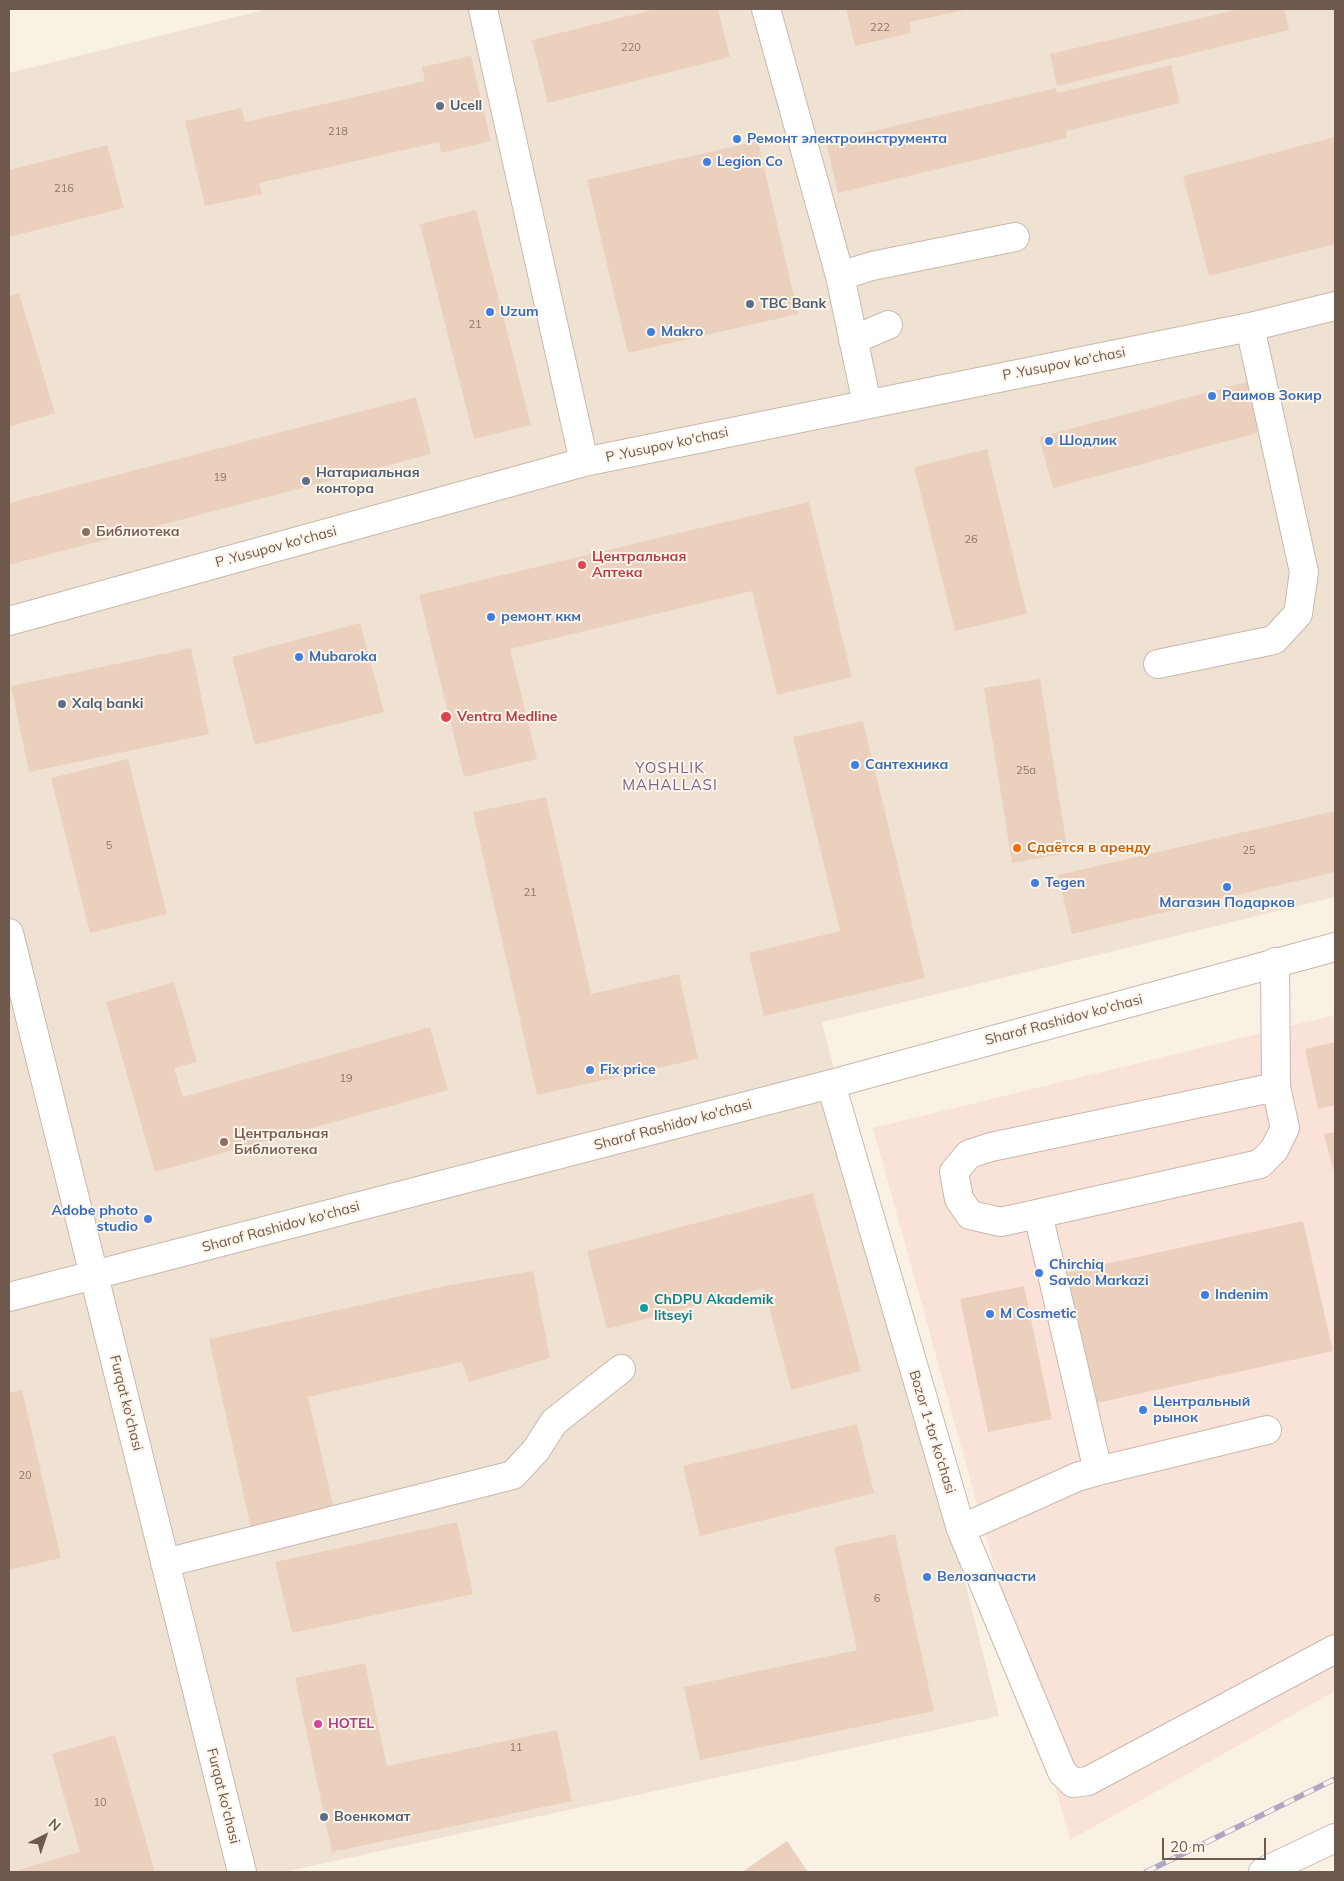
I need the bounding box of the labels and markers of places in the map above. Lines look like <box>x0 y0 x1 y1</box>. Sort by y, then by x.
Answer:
place label: Ucell <box>450 98 482 114</box>
marker: Ucell <box>434 100 446 112</box>
place label: Ремонт электроинструмента <box>747 131 947 147</box>
marker: Ремонт электроинструмента <box>731 133 743 145</box>
place label: Legion Co <box>717 154 783 170</box>
marker: Legion Co <box>701 156 713 168</box>
place label: TBC Bank <box>760 296 826 312</box>
marker: TBC Bank <box>744 298 756 310</box>
place label: Uzum <box>500 304 539 320</box>
marker: Uzum <box>484 306 496 318</box>
place label: Makro <box>661 324 703 340</box>
marker: Makro <box>645 326 657 338</box>
place label: Раимов Зокир <box>1222 388 1322 404</box>
marker: Раимов Зокир <box>1206 390 1218 402</box>
place label: Шодлик <box>1059 433 1117 449</box>
marker: Шодлик <box>1043 435 1055 447</box>
place label: Натариальная контора <box>316 465 420 498</box>
marker: Натариальная контора <box>300 475 312 487</box>
place label: Библиотека <box>96 524 180 540</box>
marker: Библиотека <box>80 526 92 538</box>
place label: Центральная Аптека <box>592 549 686 582</box>
marker: Центральная Аптека <box>576 559 588 571</box>
place label: ремонт ккм <box>501 609 581 625</box>
marker: ремонт ккм <box>485 611 497 623</box>
place label: Mubaroka <box>309 649 377 665</box>
marker: Mubaroka <box>293 651 305 663</box>
place label: Xalq banki <box>72 696 143 712</box>
marker: Xalq banki <box>56 698 68 710</box>
place label: Ventra Medline <box>457 709 558 725</box>
marker: Ventra Medline <box>439 710 453 724</box>
place label: Сантехника <box>865 757 948 773</box>
marker: Сантехника <box>849 759 861 771</box>
place label: Сдаётся в аренду <box>1027 840 1151 856</box>
marker: Сдаётся в аренду <box>1011 842 1023 854</box>
place label: Tegen <box>1045 875 1085 891</box>
marker: Tegen <box>1029 877 1041 889</box>
marker: Магазин Подарков <box>1221 881 1233 893</box>
place label: Магазин Подарков <box>1159 895 1295 911</box>
place label: Fix price <box>600 1062 656 1078</box>
marker: Fix price <box>584 1064 596 1076</box>
place label: Центральная Библиотека <box>234 1126 328 1158</box>
marker: Центральная Библиотека <box>218 1136 230 1148</box>
place label: Adobe photo studio <box>52 1203 138 1236</box>
marker: Adobe photo studio <box>142 1213 154 1225</box>
place label: Chirchiq Savdo Markazi <box>1049 1257 1149 1290</box>
marker: Chirchiq Savdo Markazi <box>1033 1267 1045 1279</box>
place label: Indenim <box>1215 1287 1268 1303</box>
marker: Indenim <box>1199 1289 1211 1301</box>
place label: ChDPU Akademik litseyi <box>654 1292 773 1324</box>
marker: ChDPU Akademik litseyi <box>638 1302 650 1314</box>
place label: M Cosmetic <box>1000 1306 1077 1322</box>
marker: M Cosmetic <box>984 1308 996 1320</box>
place label: Центральный рынок <box>1153 1394 1250 1426</box>
marker: Центральный рынок <box>1137 1404 1149 1416</box>
place label: Велозапчасти <box>937 1569 1036 1585</box>
marker: Велозапчасти <box>921 1571 933 1583</box>
place label: HOTEL <box>328 1716 374 1732</box>
marker: HOTEL <box>312 1718 324 1730</box>
place label: Военкомат <box>334 1809 411 1825</box>
marker: Военкомат <box>318 1811 330 1823</box>

